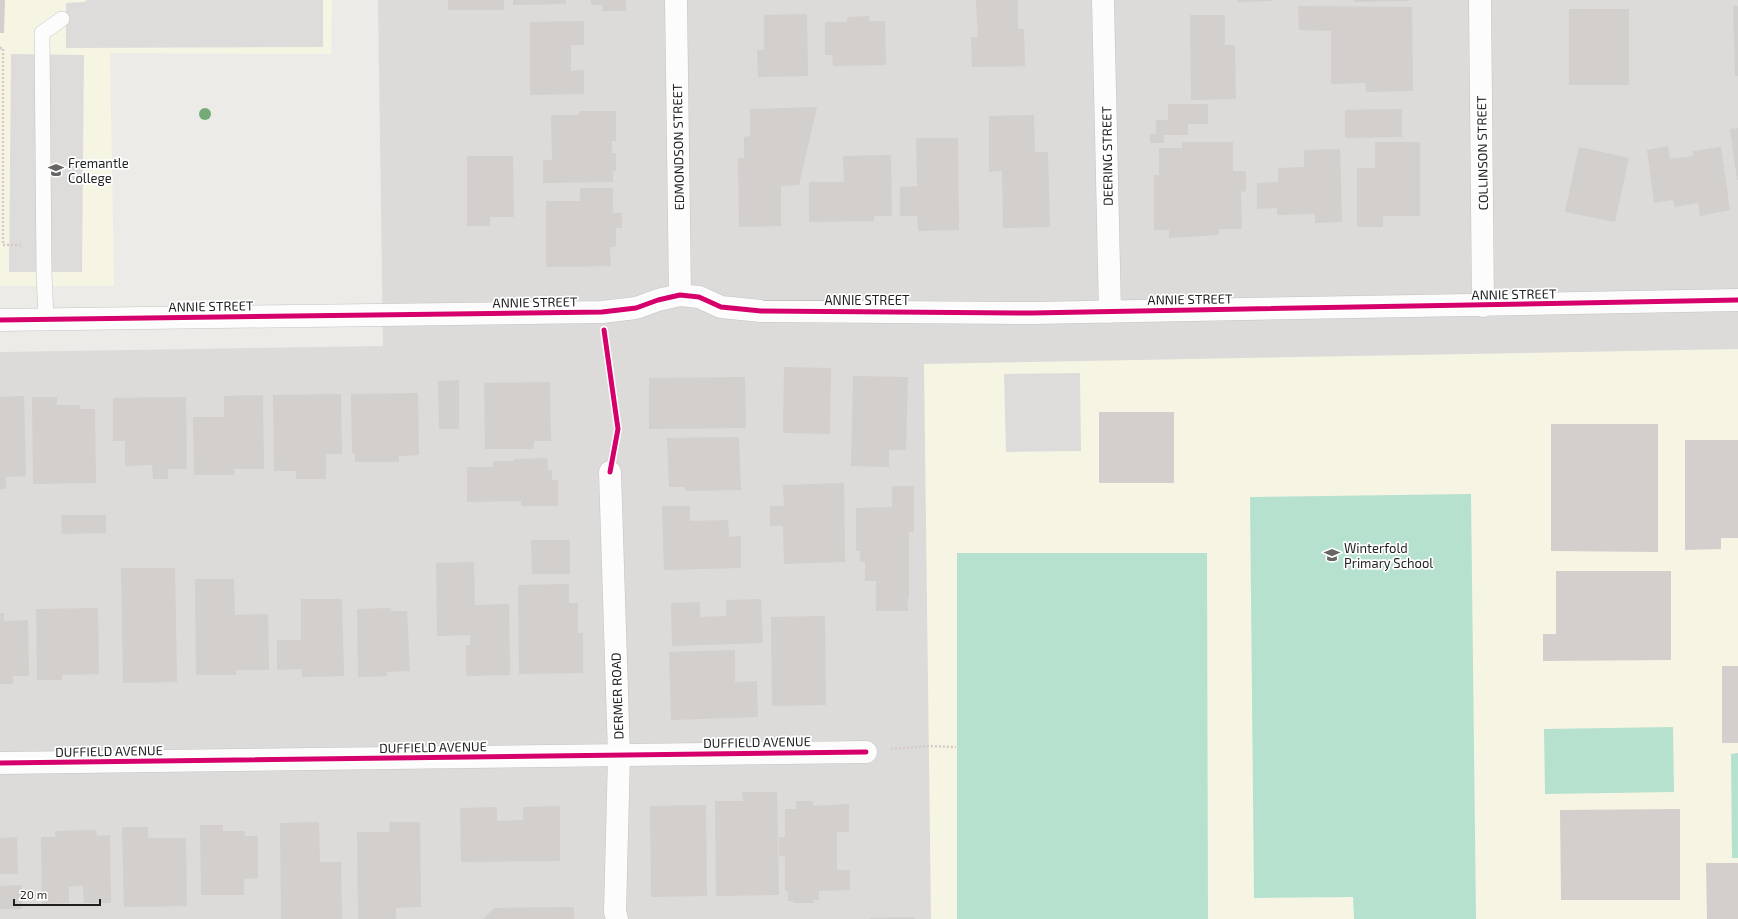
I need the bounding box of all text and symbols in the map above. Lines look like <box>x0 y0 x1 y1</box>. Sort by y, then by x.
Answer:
street label: EDMONDSON STREET <box>669 83 687 211</box>
street label: COLLINSON STREET <box>1473 95 1491 211</box>
street label: DEERING STREET <box>1098 105 1116 206</box>
place label: Fremantle College <box>68 155 129 186</box>
school or university icon: Fremantle College <box>47 161 65 179</box>
street label: ANNIE STREET <box>1471 285 1557 303</box>
street label: ANNIE STREET <box>1147 290 1233 308</box>
street label: ANNIE STREET <box>825 292 910 308</box>
street label: ANNIE STREET <box>492 293 578 311</box>
street label: ANNIE STREET <box>168 297 254 315</box>
place label: Winterfold Primary School <box>1344 540 1433 571</box>
school or university icon: Winterfold Primary School <box>1323 546 1341 564</box>
street label: DERMER ROAD <box>607 652 627 740</box>
street label: DUFFIELD AVENUE <box>703 733 811 751</box>
street label: DUFFIELD AVENUE <box>379 738 487 756</box>
street label: DUFFIELD AVENUE <box>55 742 163 760</box>
scale bar <box>14 881 100 907</box>
text: 20 m <box>20 887 47 901</box>

